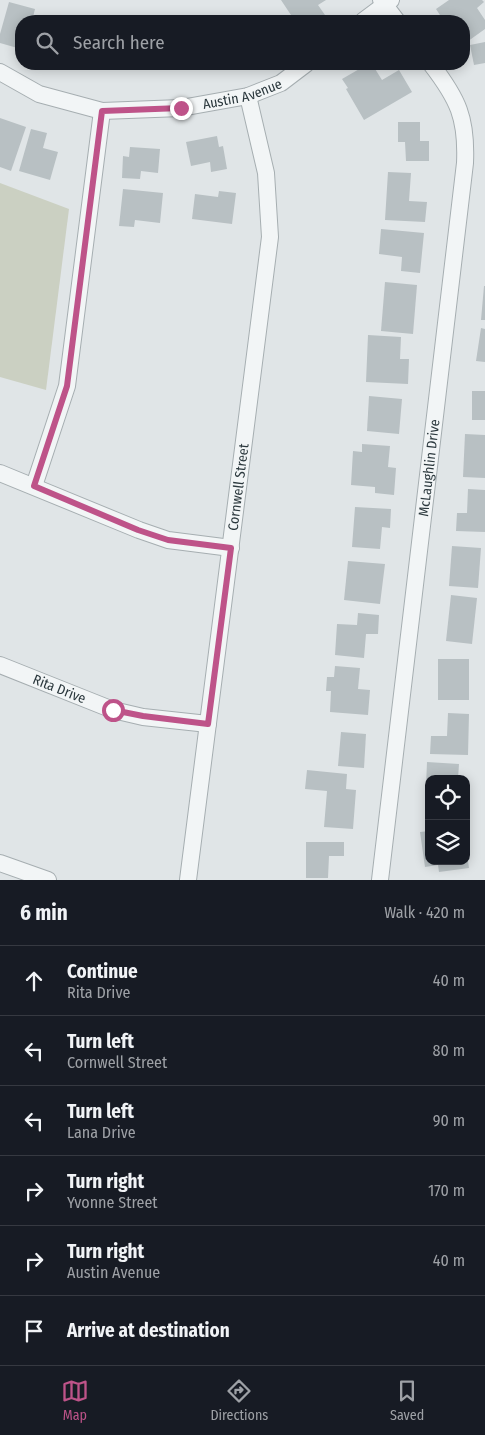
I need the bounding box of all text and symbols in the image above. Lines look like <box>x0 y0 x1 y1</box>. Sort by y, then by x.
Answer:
search box <box>15 15 470 70</box>
icon: search <box>33 29 61 57</box>
text: Search here <box>73 31 165 54</box>
street label: Austin Avenue <box>201 75 285 113</box>
route end <box>170 97 193 120</box>
street label: McLaughlin Drive <box>415 418 444 518</box>
street label: Cornwell Street <box>225 442 253 532</box>
street label: Rita Drive <box>30 671 88 707</box>
route start <box>102 699 125 722</box>
map controls <box>425 775 470 865</box>
button: locate <box>425 775 470 820</box>
button: layers <box>425 820 470 865</box>
text: 6 min <box>20 900 68 926</box>
text: Walk · 420 m <box>384 903 465 922</box>
text: Continue <box>67 960 138 983</box>
icon: ahead <box>20 967 48 995</box>
text: 40 m <box>433 971 465 990</box>
text: Rita Drive <box>67 983 130 1002</box>
text: Turn left <box>67 1030 134 1053</box>
icon: left <box>20 1037 48 1065</box>
text: 80 m <box>433 1041 465 1060</box>
text: Cornwell Street <box>67 1053 167 1072</box>
text: Turn left <box>67 1100 134 1123</box>
icon: left <box>20 1107 48 1135</box>
text: 90 m <box>433 1111 465 1130</box>
text: Lana Drive <box>67 1123 136 1142</box>
text: Turn right <box>67 1170 144 1193</box>
icon: right <box>20 1177 48 1205</box>
text: 170 m <box>428 1181 465 1200</box>
text: Yvonne Street <box>67 1193 158 1212</box>
text: Turn right <box>67 1240 144 1263</box>
icon: right <box>20 1247 48 1275</box>
text: 40 m <box>433 1251 465 1270</box>
text: Austin Avenue <box>67 1263 160 1282</box>
icon: arrive <box>20 1317 48 1345</box>
text: Arrive at destination <box>67 1319 230 1342</box>
tab: Map <box>61 1377 89 1424</box>
tab: Directions <box>210 1377 268 1424</box>
tab: Saved <box>390 1377 424 1424</box>

